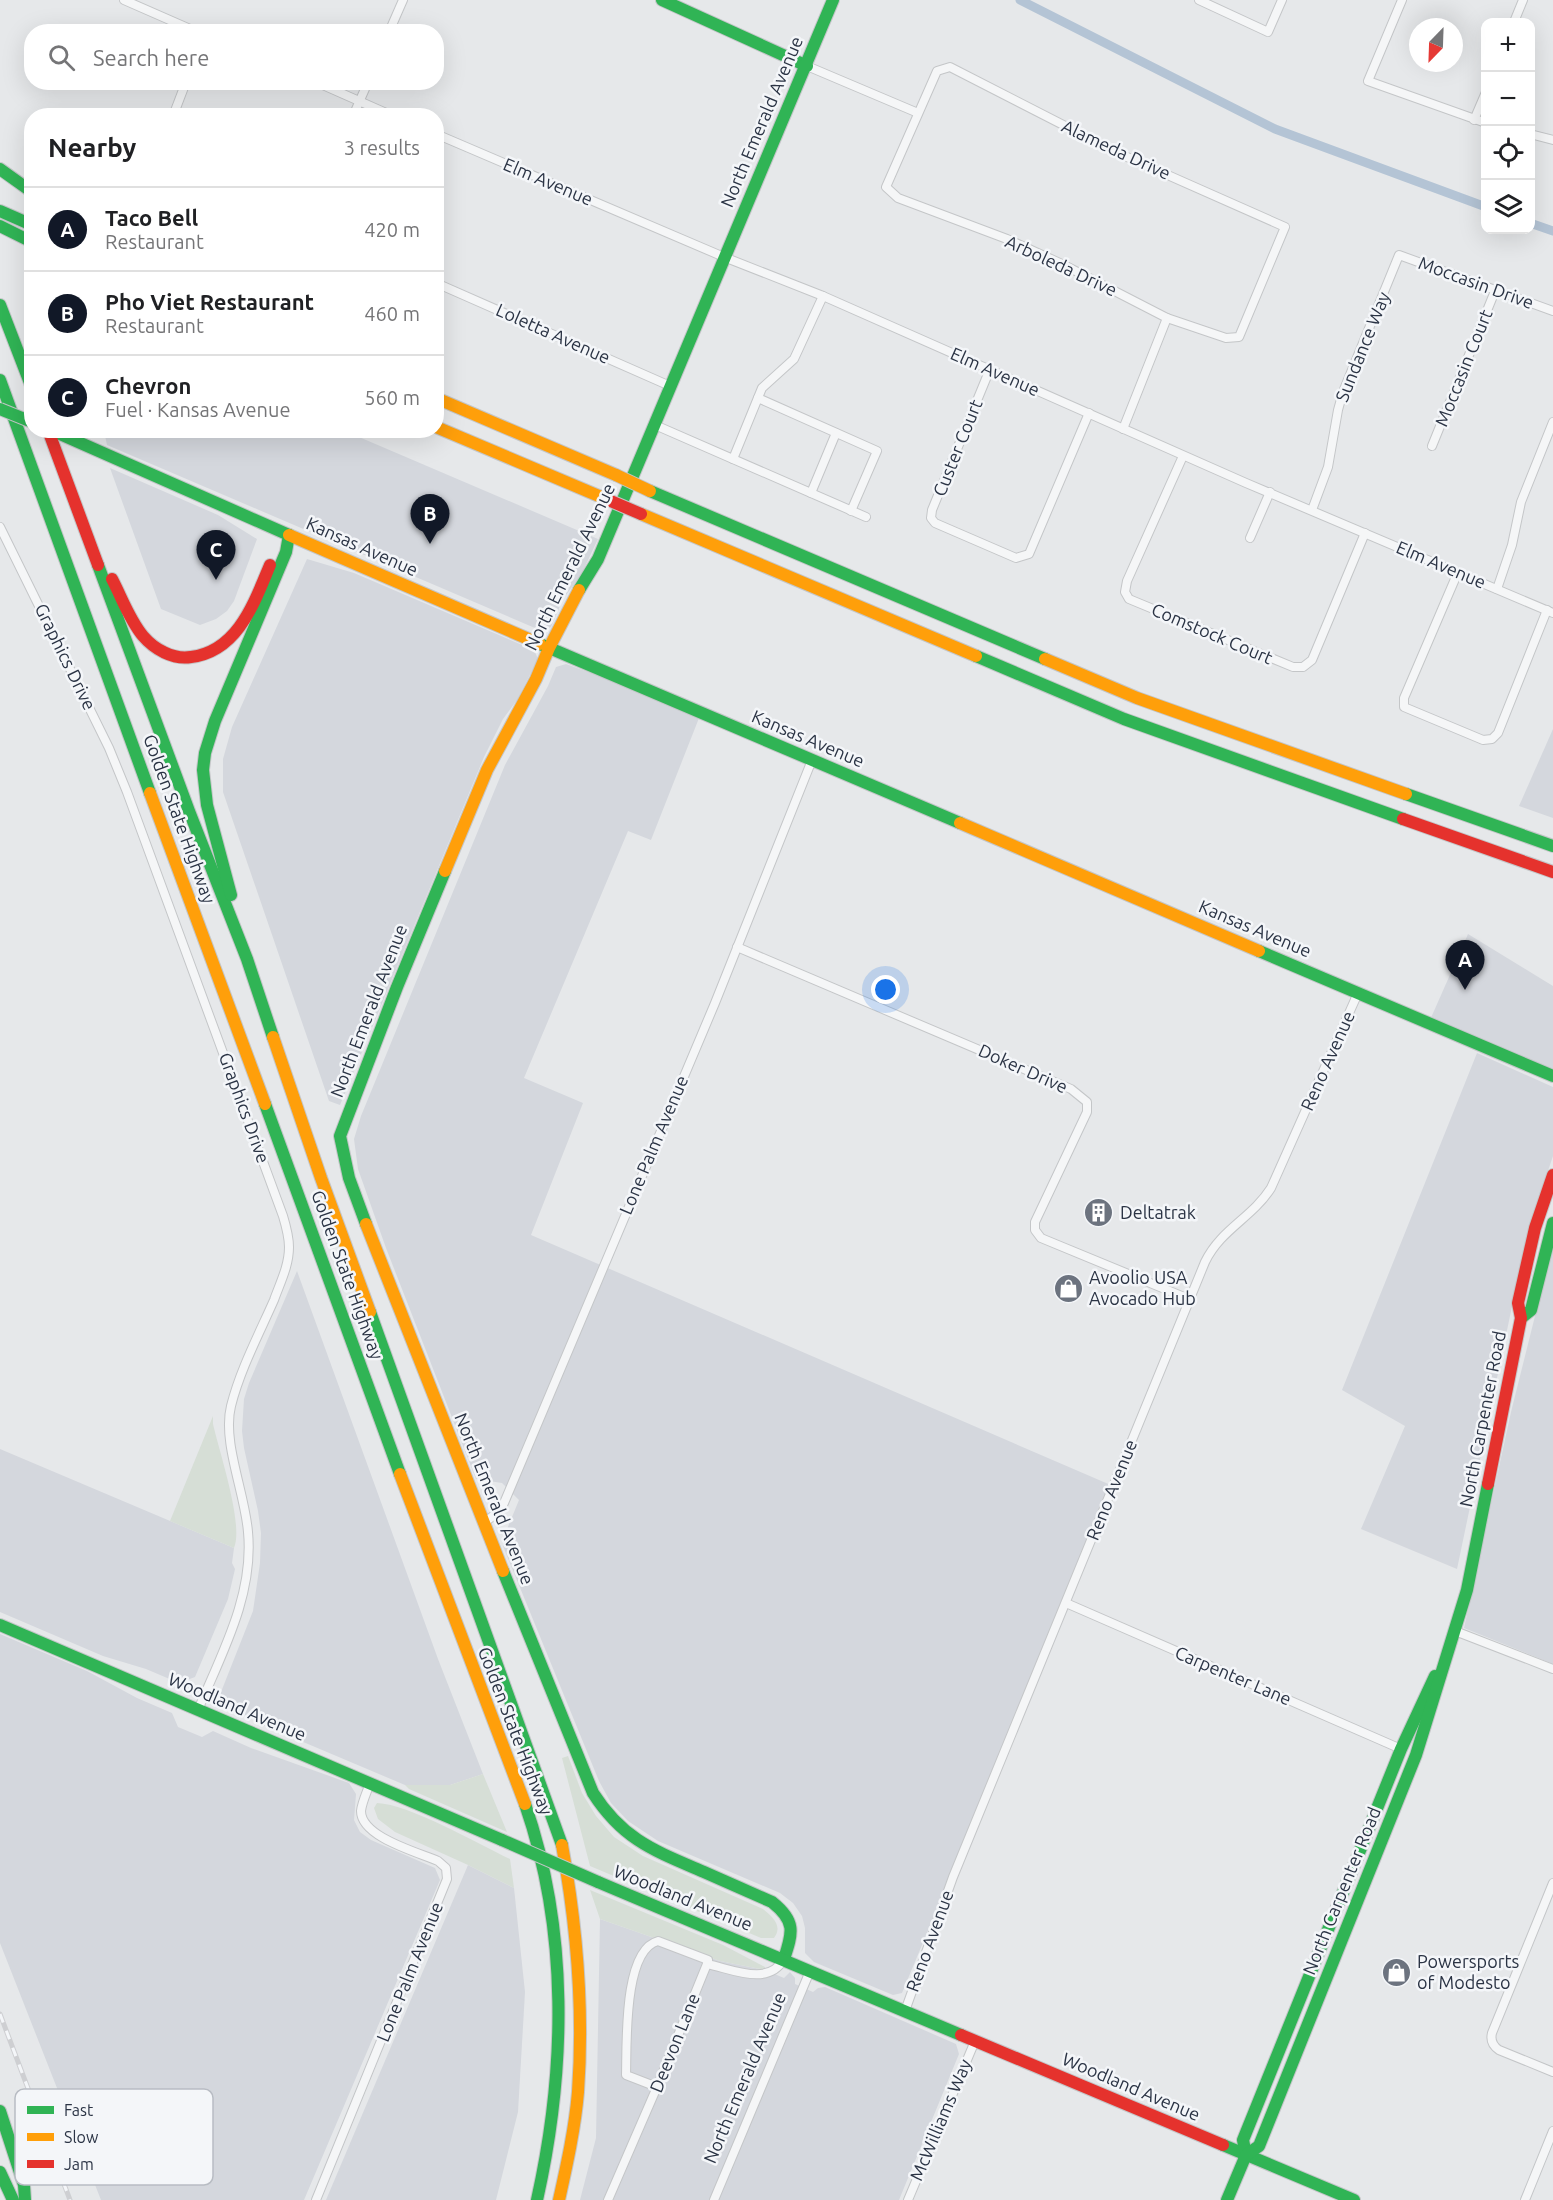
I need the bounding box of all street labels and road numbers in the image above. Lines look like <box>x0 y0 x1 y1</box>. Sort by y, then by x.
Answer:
street label: North Emerald Avenue <box>716 33 806 210</box>
street label: Alameda Drive <box>1059 115 1174 183</box>
street label: Elm Avenue <box>501 153 596 209</box>
street label: Arboleda Drive <box>1002 231 1120 300</box>
street label: Moccasin Drive <box>1416 252 1537 312</box>
street label: Sundance Way <box>1331 289 1393 404</box>
street label: Loletta Avenue <box>493 299 613 367</box>
street label: Moccasin Court <box>1431 306 1496 429</box>
street label: Elm Avenue <box>948 343 1043 400</box>
street label: Custer Court <box>929 396 986 499</box>
street label: North Emerald Avenue <box>520 480 618 653</box>
street label: Kansas Avenue <box>303 513 421 580</box>
street label: Elm Avenue <box>1394 536 1489 592</box>
street label: Comstock Court <box>1149 599 1276 668</box>
street label: Graphics Drive <box>31 600 100 713</box>
street label: Kansas Avenue <box>749 705 868 771</box>
street label: Golden State Highway <box>140 731 220 906</box>
street label: Kansas Avenue <box>1196 895 1315 961</box>
street label: North Emerald Avenue <box>326 921 410 1100</box>
street label: Reno Avenue <box>1296 1008 1358 1113</box>
street label: Doker Drive <box>976 1040 1071 1097</box>
street label: Graphics Drive <box>216 1050 274 1166</box>
street label: Lone Palm Avenue <box>615 1072 691 1217</box>
street label: Golden State Highway <box>308 1187 388 1362</box>
street label: North Carpenter Road <box>1455 1329 1509 1509</box>
street label: North Emerald Avenue <box>451 1410 539 1587</box>
street label: Reno Avenue <box>1082 1436 1140 1543</box>
street label: Carpenter Lane <box>1172 1642 1295 1709</box>
street label: Golden State Highway <box>475 1644 557 1818</box>
street label: Woodland Avenue <box>166 1668 309 1744</box>
street label: North Carpenter Road <box>1298 1804 1384 1977</box>
street label: Woodland Avenue <box>611 1860 756 1934</box>
street label: Reno Avenue <box>901 1887 957 1994</box>
street label: Lone Palm Avenue <box>372 1899 446 2044</box>
street label: North Emerald Avenue <box>699 1989 789 2166</box>
street label: Deevon Lane <box>645 1990 703 2095</box>
street label: Woodland Avenue <box>1060 2048 1203 2124</box>
street label: McWilliams Way <box>905 2056 975 2183</box>

